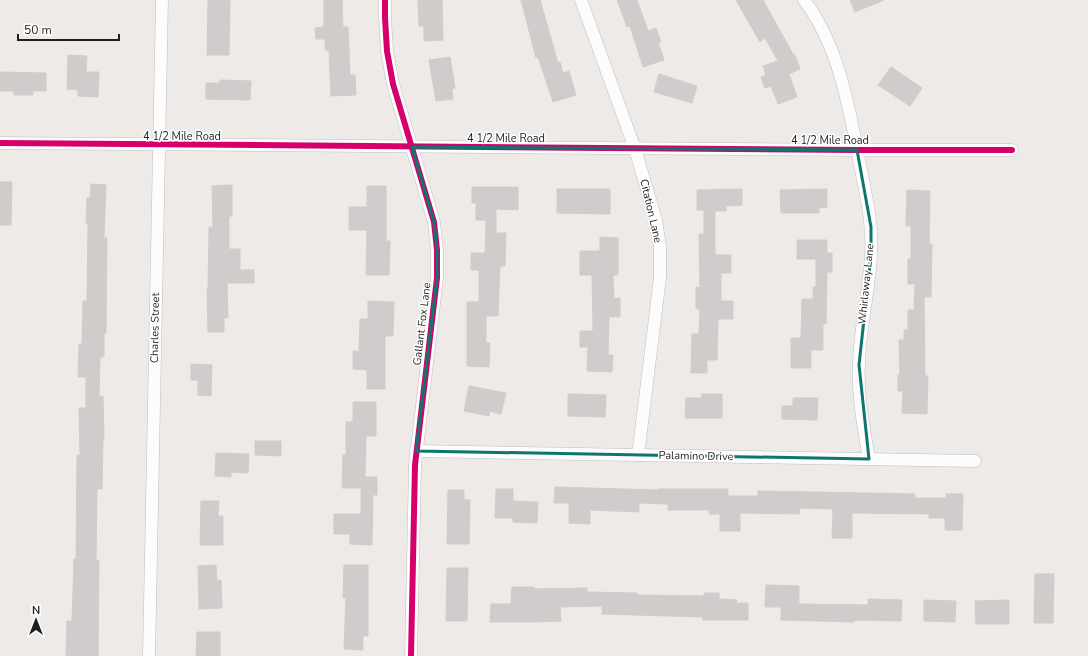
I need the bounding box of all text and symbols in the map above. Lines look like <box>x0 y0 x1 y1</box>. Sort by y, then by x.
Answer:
scale bar <box>18 16 119 42</box>
text: 50 m <box>24 22 52 38</box>
street label: 4 1/2 Mile Road <box>143 129 221 144</box>
street label: 4 1/2 Mile Road <box>467 131 545 146</box>
street label: 4 1/2 Mile Road <box>791 133 869 148</box>
street label: Citation Lane <box>636 178 666 245</box>
street label: Whirlaway Lane <box>854 243 878 325</box>
street label: Gallant Fox Lane <box>409 282 435 366</box>
street label: Charles Street <box>147 292 163 363</box>
street label: Palamino Drive <box>658 448 734 464</box>
north arrow <box>16 600 56 640</box>
text: N <box>32 603 40 618</box>

